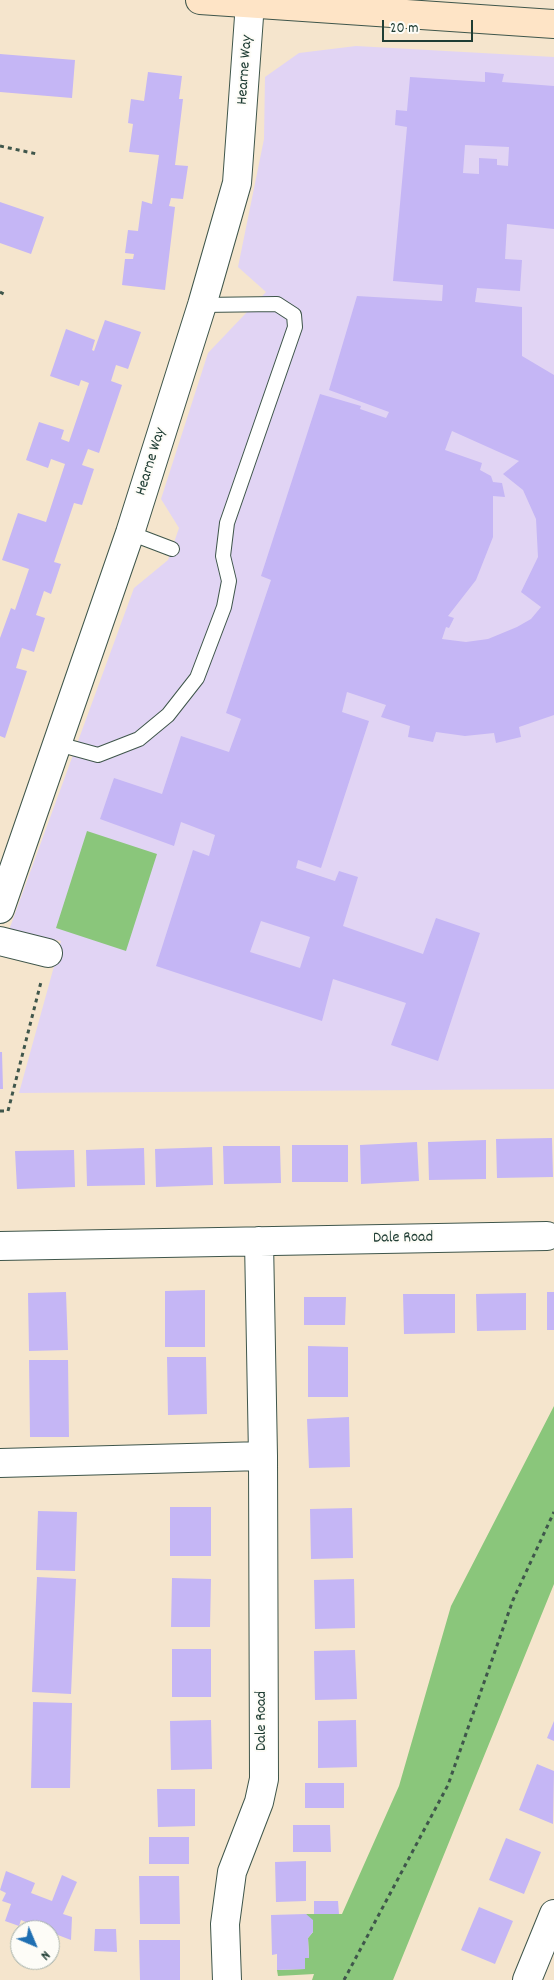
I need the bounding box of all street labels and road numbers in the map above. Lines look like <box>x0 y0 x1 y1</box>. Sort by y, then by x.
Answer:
street label: Hearne Way <box>234 34 258 106</box>
street label: Hearne Way <box>133 426 171 498</box>
street label: Dale Road <box>373 1229 433 1249</box>
street label: Dale Road <box>253 1691 273 1751</box>

